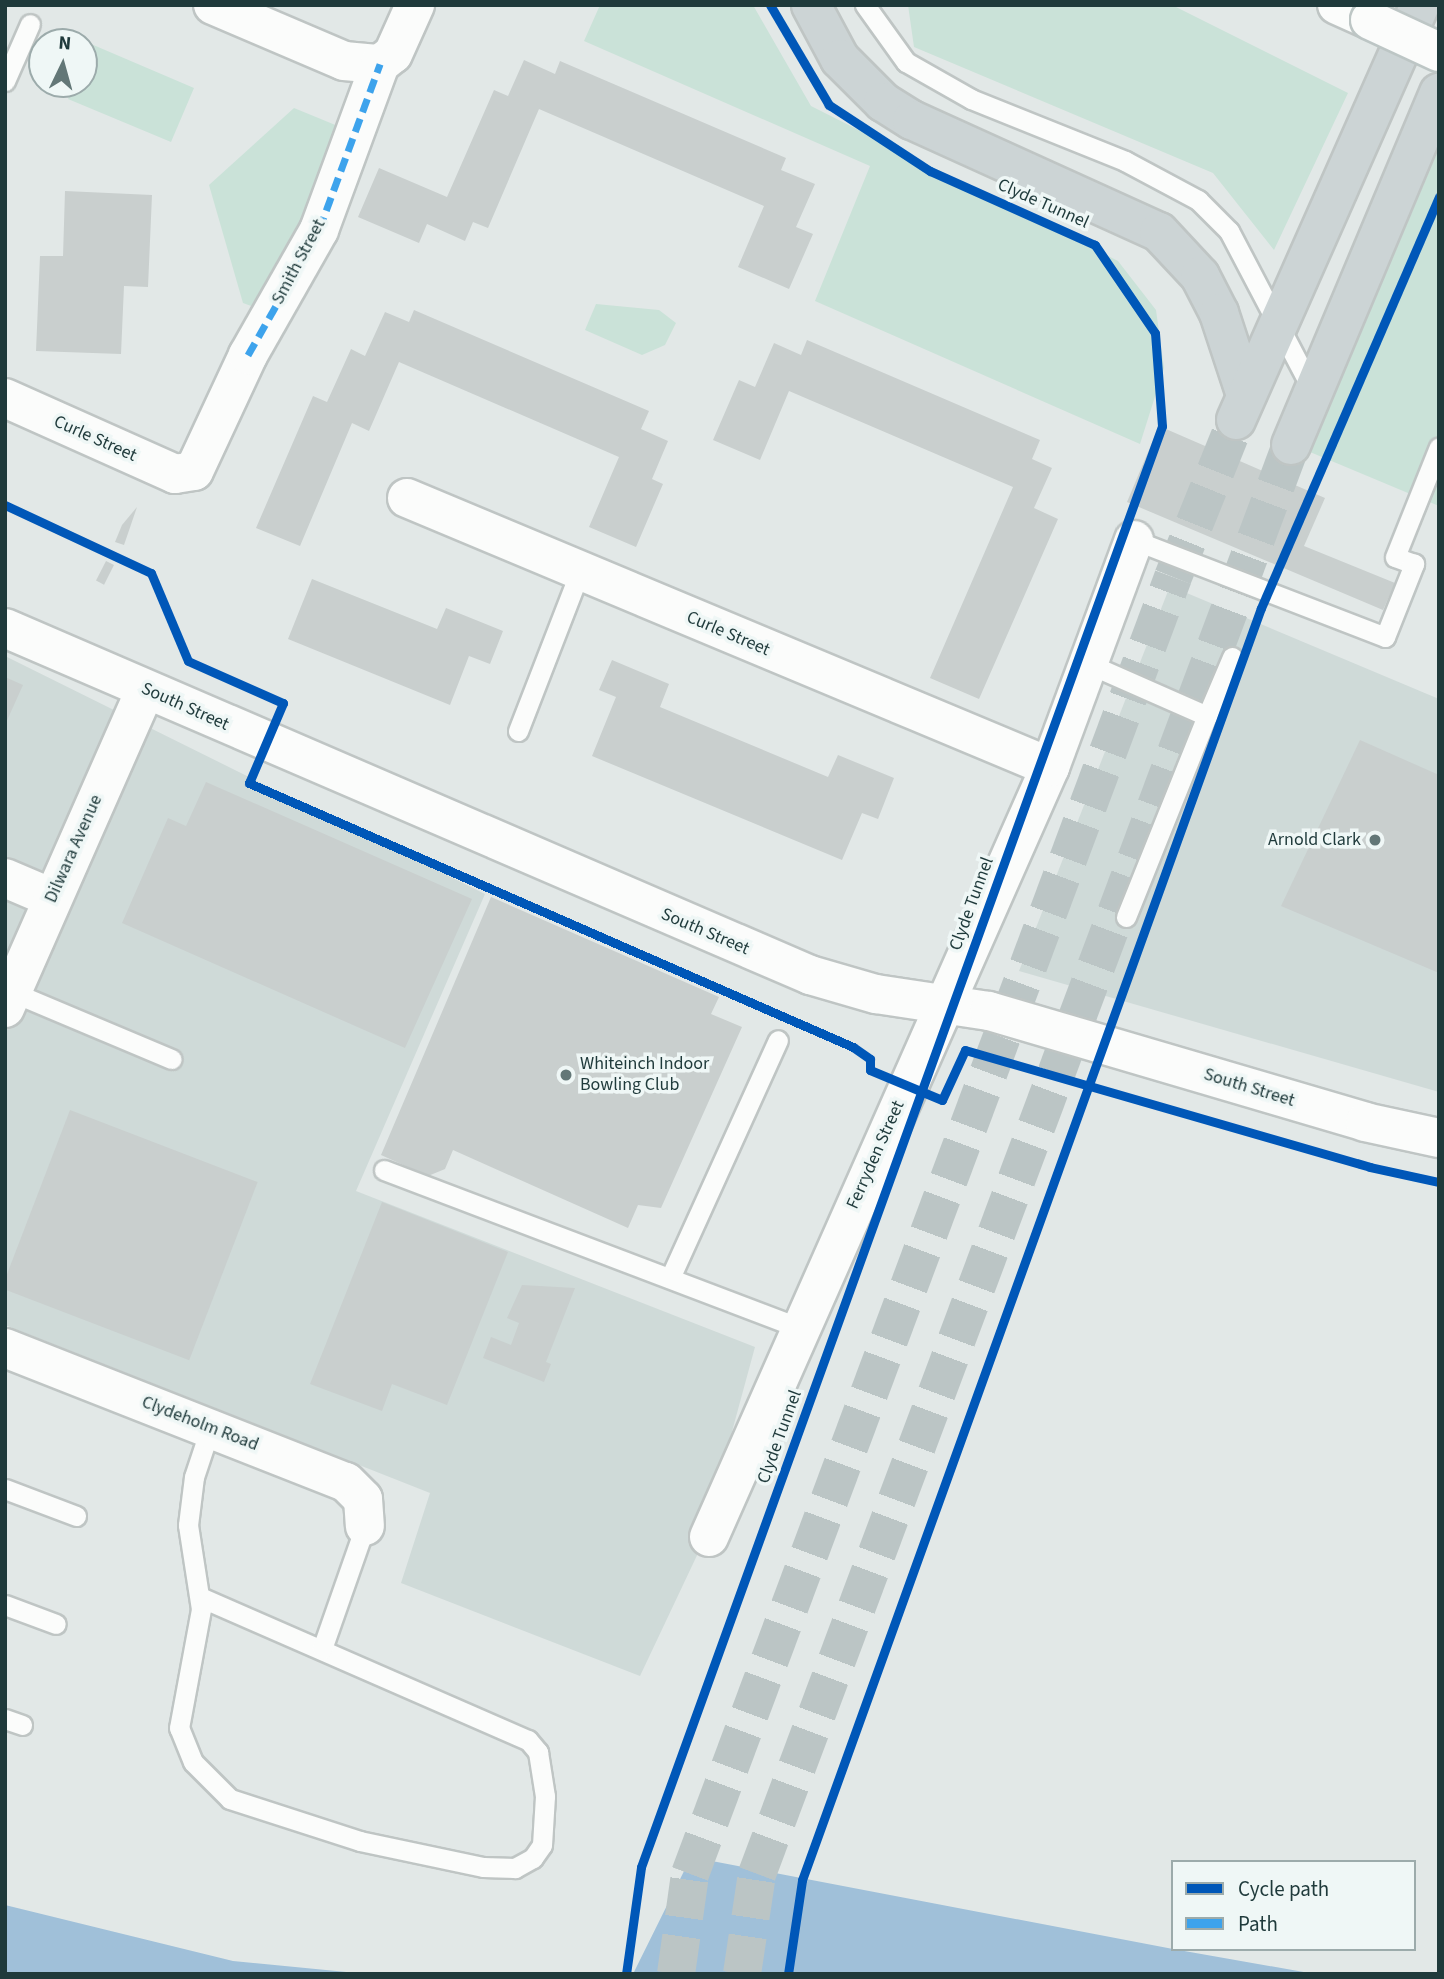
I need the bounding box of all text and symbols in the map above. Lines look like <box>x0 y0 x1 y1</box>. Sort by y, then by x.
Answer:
north arrow <box>28 28 98 98</box>
text: N <box>57 30 72 58</box>
street label: Clyde Tunnel <box>994 174 1092 234</box>
street label: Smith Street <box>268 216 330 308</box>
street label: Curle Street <box>50 411 140 467</box>
street label: Curle Street <box>683 607 773 661</box>
street label: South Street <box>138 678 232 736</box>
street label: Dilwara Avenue <box>41 792 107 906</box>
place label: Arnold Clark <box>1268 829 1361 851</box>
marker: Arnold Clark <box>1367 832 1383 848</box>
street label: Clyde Tunnel <box>945 854 999 954</box>
street label: South Street <box>658 904 752 960</box>
place label: Whiteinch Indoor Bowling Club <box>580 1054 709 1096</box>
street label: South Street <box>1201 1064 1297 1112</box>
marker: Whiteinch Indoor Bowling Club <box>558 1067 574 1083</box>
street label: Ferryden Street <box>842 1097 910 1213</box>
street label: Clyde Tunnel <box>753 1387 807 1487</box>
street label: Clydeholm Road <box>139 1392 261 1456</box>
legend <box>1171 1860 1416 1951</box>
text: Cycle path <box>1238 1874 1329 1904</box>
text: Path <box>1238 1909 1278 1939</box>

